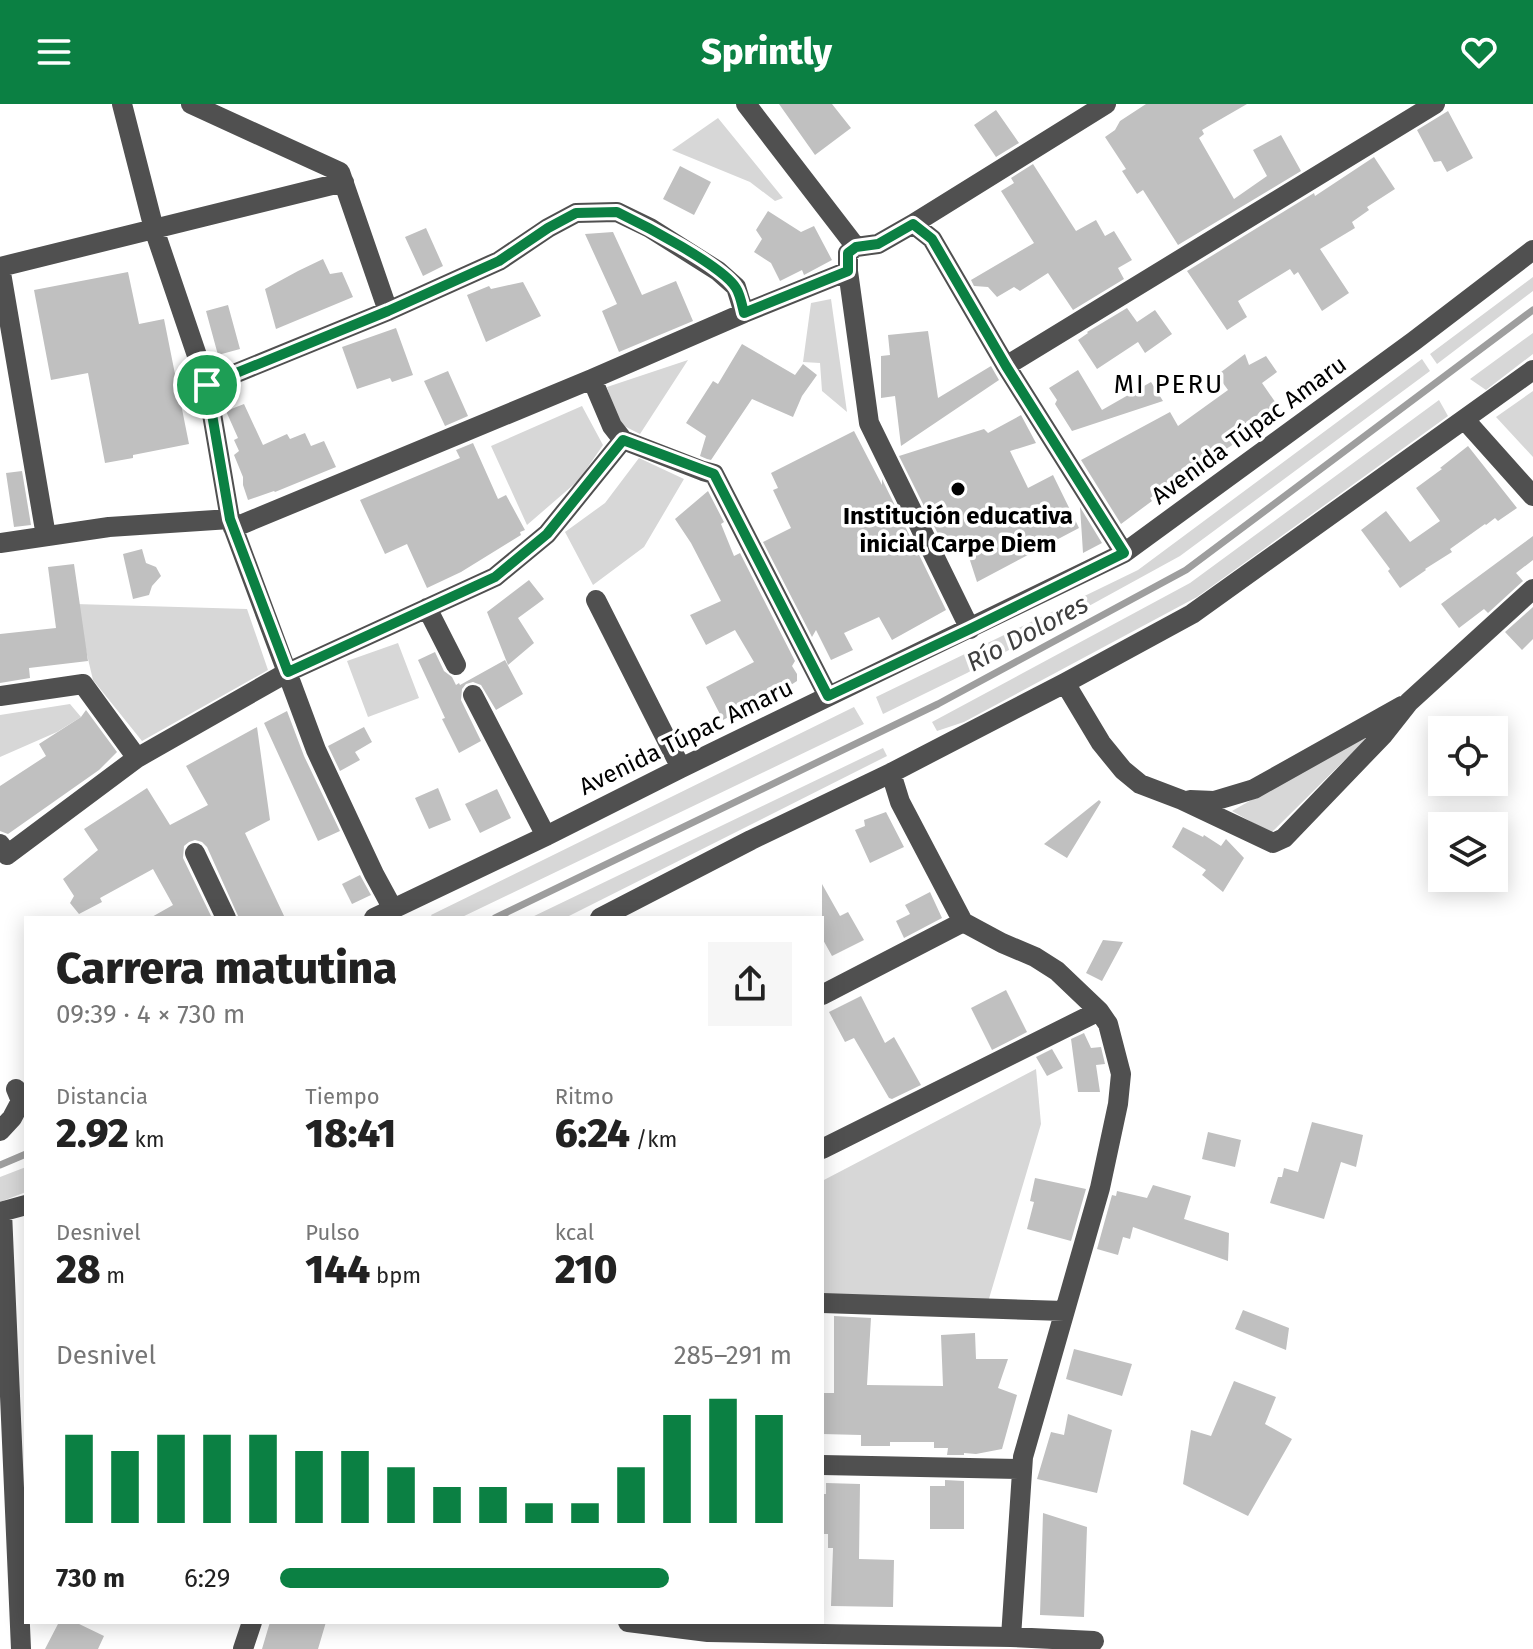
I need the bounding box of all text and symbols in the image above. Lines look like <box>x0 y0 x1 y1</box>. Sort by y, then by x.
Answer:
icon: menu <box>32 30 76 74</box>
text: Sprintly <box>701 30 832 74</box>
icon: heart <box>1457 30 1501 74</box>
street label: Avenida Túpac Amaru <box>1146 350 1352 510</box>
pin <box>173 351 241 419</box>
icon: arrive <box>185 363 229 407</box>
district label: MI PERU <box>1114 369 1224 400</box>
marker: Institución educativa inicial Carpe Diem <box>949 480 967 498</box>
place label: Institución educativa inicial Carpe Diem <box>843 502 1073 558</box>
water label: Río Dolores <box>961 588 1093 678</box>
street label: Avenida Túpac Amaru <box>575 673 797 801</box>
map controls <box>1428 716 1508 892</box>
button: locate <box>1428 716 1508 796</box>
button: layers <box>1428 812 1508 892</box>
text: Carrera matutina <box>56 942 397 995</box>
button: share <box>708 942 792 1026</box>
text: 09:39 · 4 × 730 m <box>56 999 245 1030</box>
text: Distancia <box>56 1083 148 1110</box>
text: Tiempo <box>305 1083 380 1110</box>
text: Ritmo <box>555 1083 614 1110</box>
text: 2.92 <box>56 1110 129 1158</box>
text: 18:41 <box>305 1110 396 1158</box>
text: 6:24 <box>555 1110 630 1158</box>
text: km <box>129 1126 165 1153</box>
text: /km <box>630 1126 677 1153</box>
text: Desnivel <box>56 1219 141 1246</box>
text: Pulso <box>305 1219 360 1246</box>
text: kcal <box>555 1219 594 1246</box>
text: 28 <box>56 1246 101 1294</box>
text: 144 <box>305 1246 370 1294</box>
text: 210 <box>555 1246 617 1294</box>
text: m <box>101 1262 125 1289</box>
text: bpm <box>370 1262 421 1289</box>
text: Desnivel <box>56 1340 156 1371</box>
text: 285–291 m <box>674 1340 792 1371</box>
text: 730 m <box>56 1563 125 1594</box>
text: 6:29 <box>184 1563 230 1594</box>

